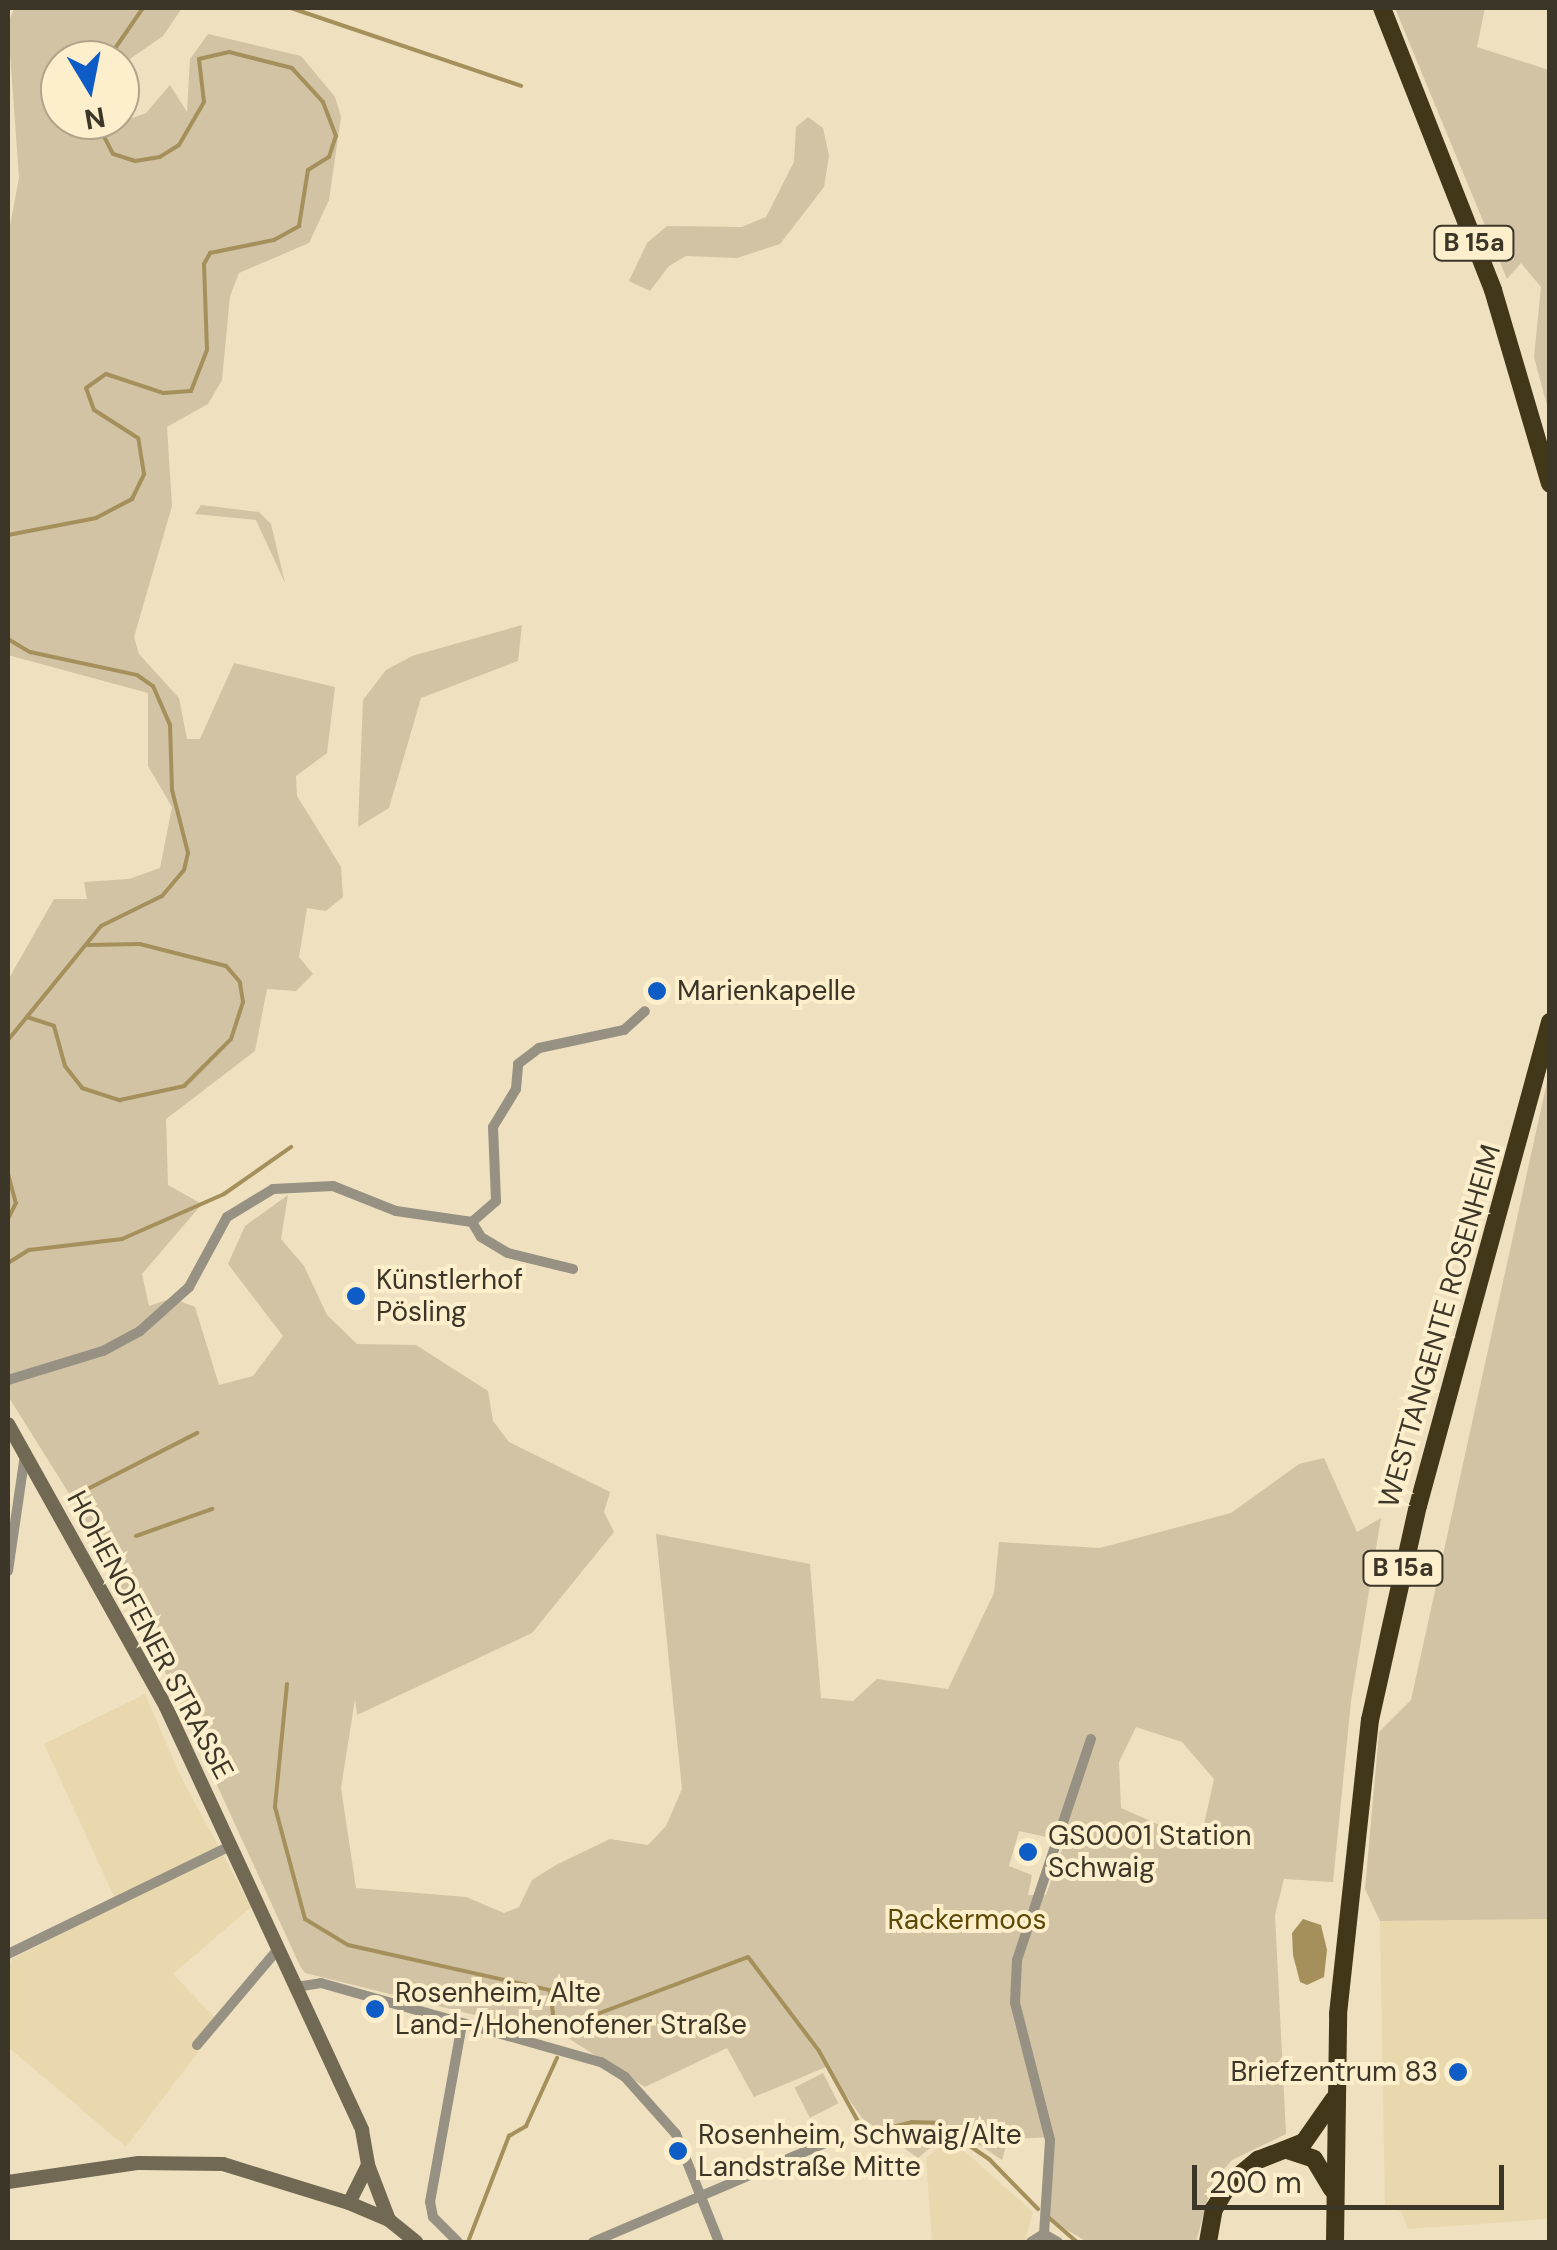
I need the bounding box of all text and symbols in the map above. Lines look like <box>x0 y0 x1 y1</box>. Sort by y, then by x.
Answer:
north arrow <box>40 40 140 140</box>
text: N <box>82 98 108 138</box>
road number: B 15a <box>1432 223 1516 263</box>
place label: Marienkapelle <box>677 974 856 1008</box>
marker: Marienkapelle <box>646 980 668 1002</box>
street label: WESTTANGENTE ROSENHEIM <box>1372 1141 1508 1511</box>
place label: Künstlerhof Pösling <box>376 1263 523 1329</box>
marker: Künstlerhof Pösling <box>345 1285 367 1307</box>
street label: HOHENOFENER STRASSE <box>60 1485 240 1785</box>
road number: B 15a <box>1360 1548 1446 1588</box>
place label: GS0001 Station Schwaig <box>1048 1819 1252 1885</box>
marker: GS0001 Station Schwaig <box>1017 1841 1039 1863</box>
park label: Rackermoos <box>887 1903 1047 1937</box>
place label: Rosenheim, Alte Land-/Hohenofener Straße <box>395 1976 747 2042</box>
marker: Rosenheim, Alte Land-/Hohenofener Straße <box>364 1998 386 2020</box>
place label: Briefzentrum 83 <box>1230 2055 1438 2089</box>
marker: Briefzentrum 83 <box>1447 2061 1469 2083</box>
place label: Rosenheim, Schwaig/Alte Landstraße Mitte <box>698 2118 1022 2184</box>
marker: Rosenheim, Schwaig/Alte Landstraße Mitte <box>667 2140 689 2162</box>
scale bar <box>1197 2145 1510 2207</box>
text: 200 m <box>1209 2163 1302 2202</box>

